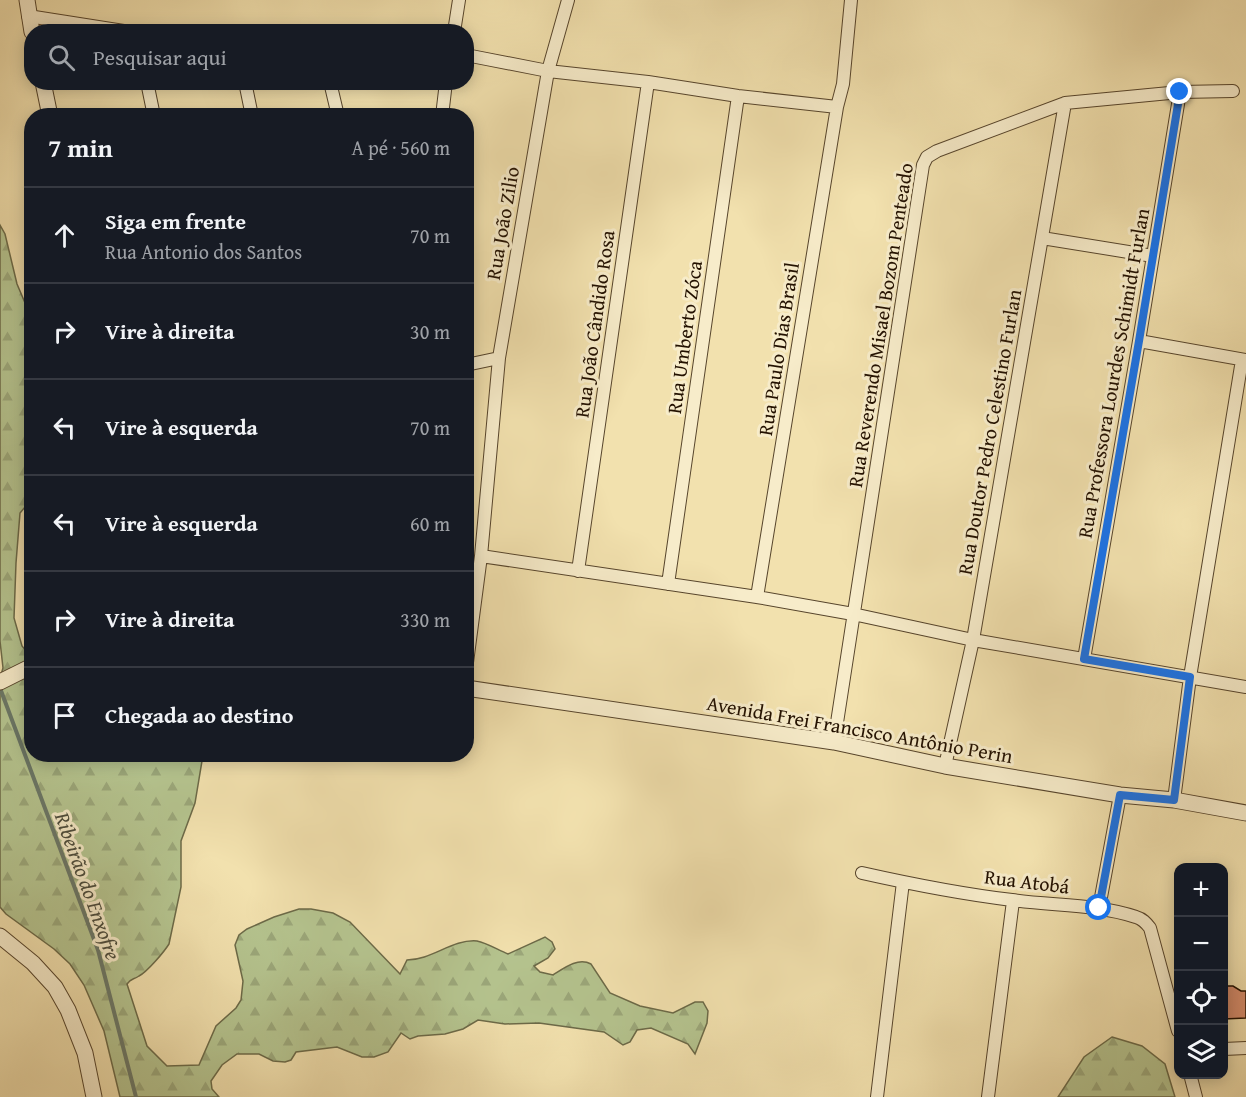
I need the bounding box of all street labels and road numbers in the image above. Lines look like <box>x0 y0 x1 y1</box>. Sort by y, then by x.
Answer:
street label: Rua Reverendo Misael Bozom Penteado <box>840 161 920 489</box>
street label: Rua João Zilio <box>478 164 526 282</box>
street label: Rua Professora Lourdes Schimidt Furlan <box>1070 206 1156 540</box>
street label: Rua João Cândido Rosa <box>566 228 622 420</box>
street label: Rua Umberto Zóca <box>659 258 709 416</box>
street label: Rua Paulo Dias Brasil <box>750 260 806 438</box>
street label: Rua Doutor Pedro Celestino Furlan <box>950 287 1028 577</box>
street label: Avenida Frei Francisco Antônio Perin <box>705 688 1015 770</box>
street label: Rua Atobá <box>983 861 1072 901</box>

